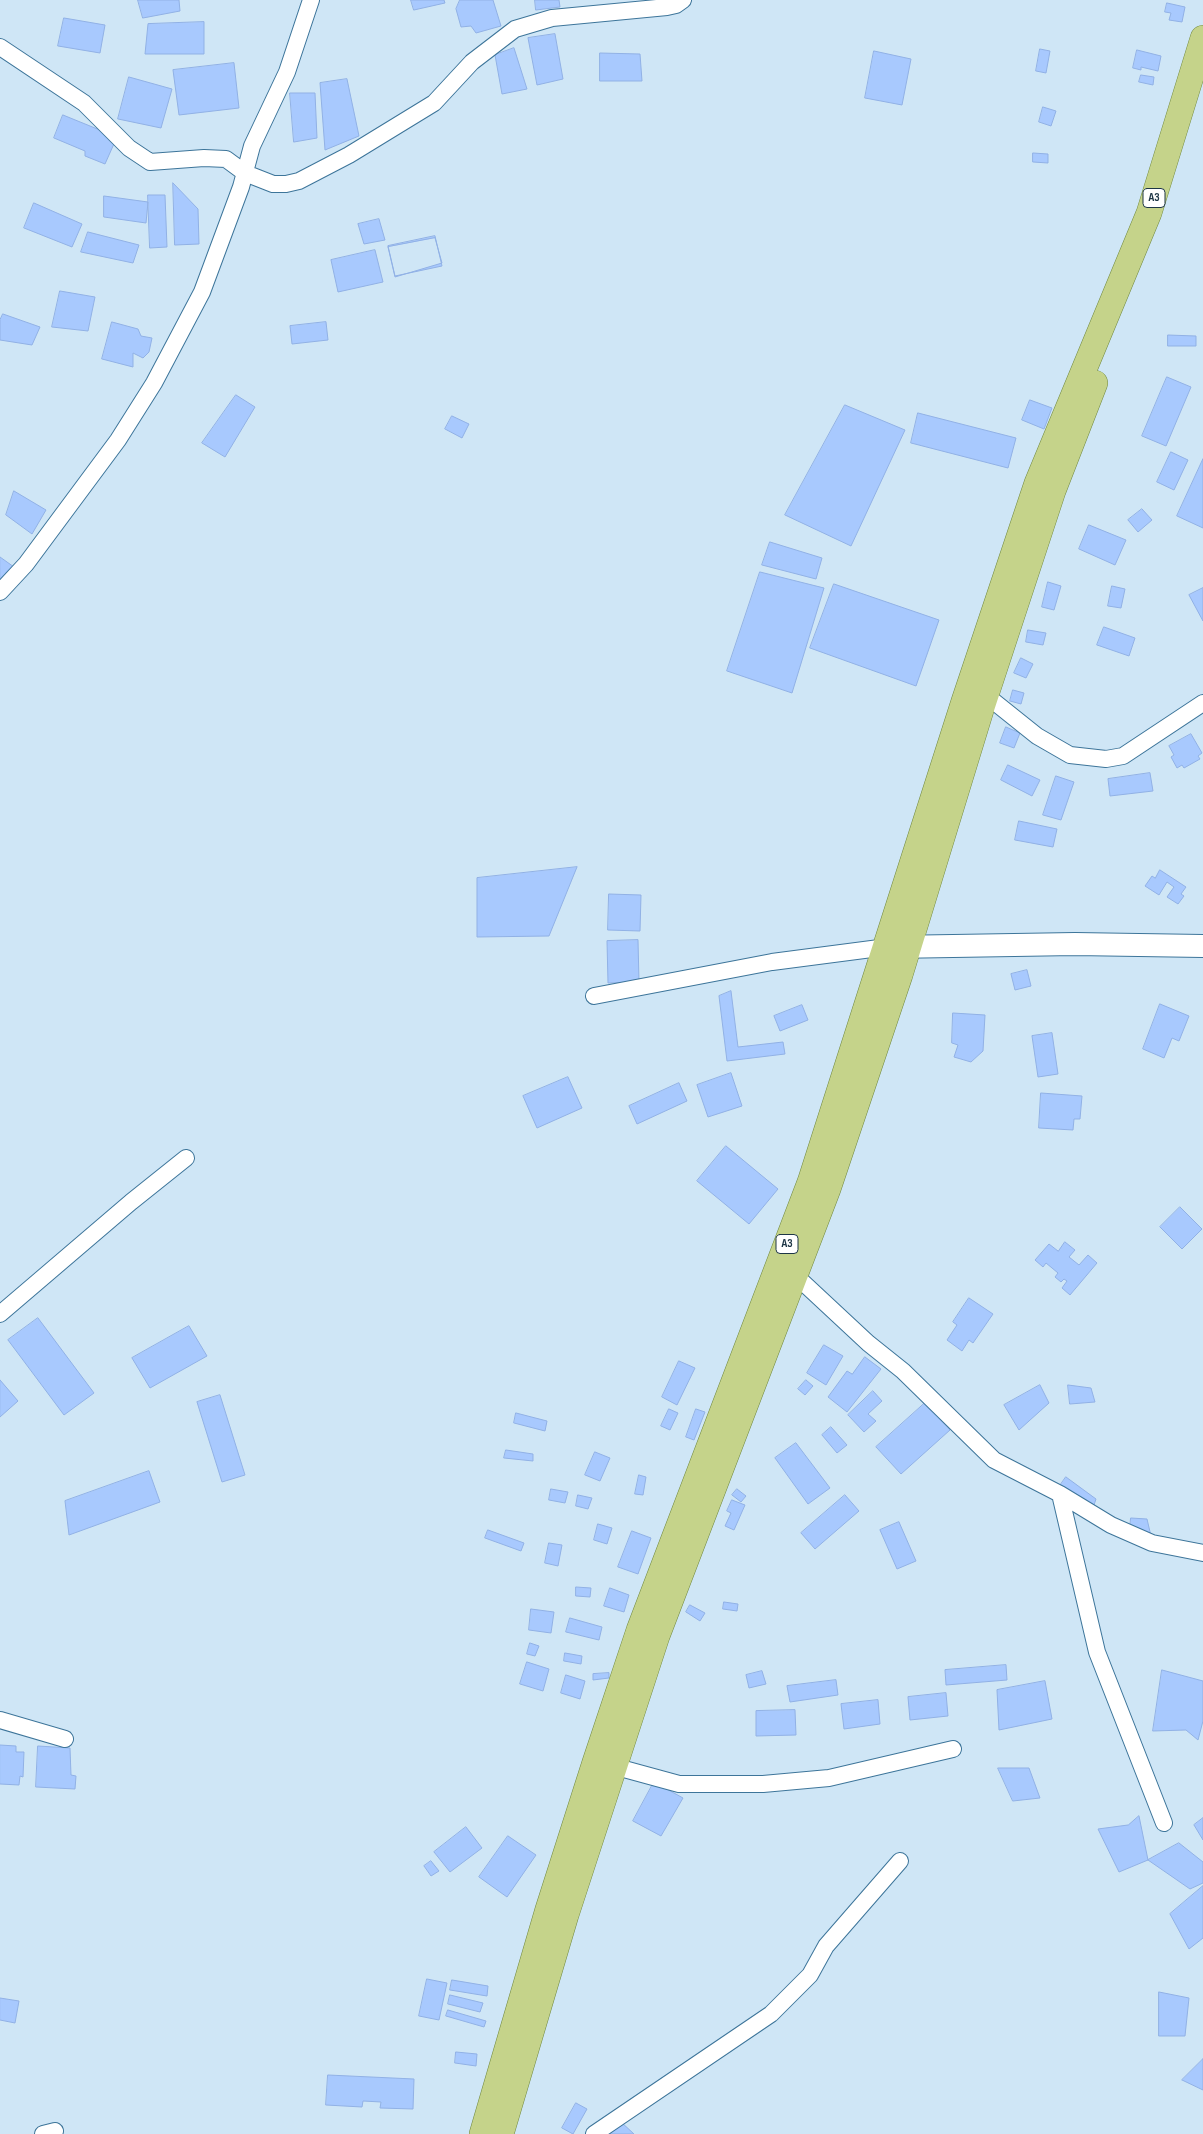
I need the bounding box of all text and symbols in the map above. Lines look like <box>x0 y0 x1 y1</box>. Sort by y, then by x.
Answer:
road number: A3 <box>1143 188 1165 208</box>
road number: A3 <box>776 1234 798 1254</box>

